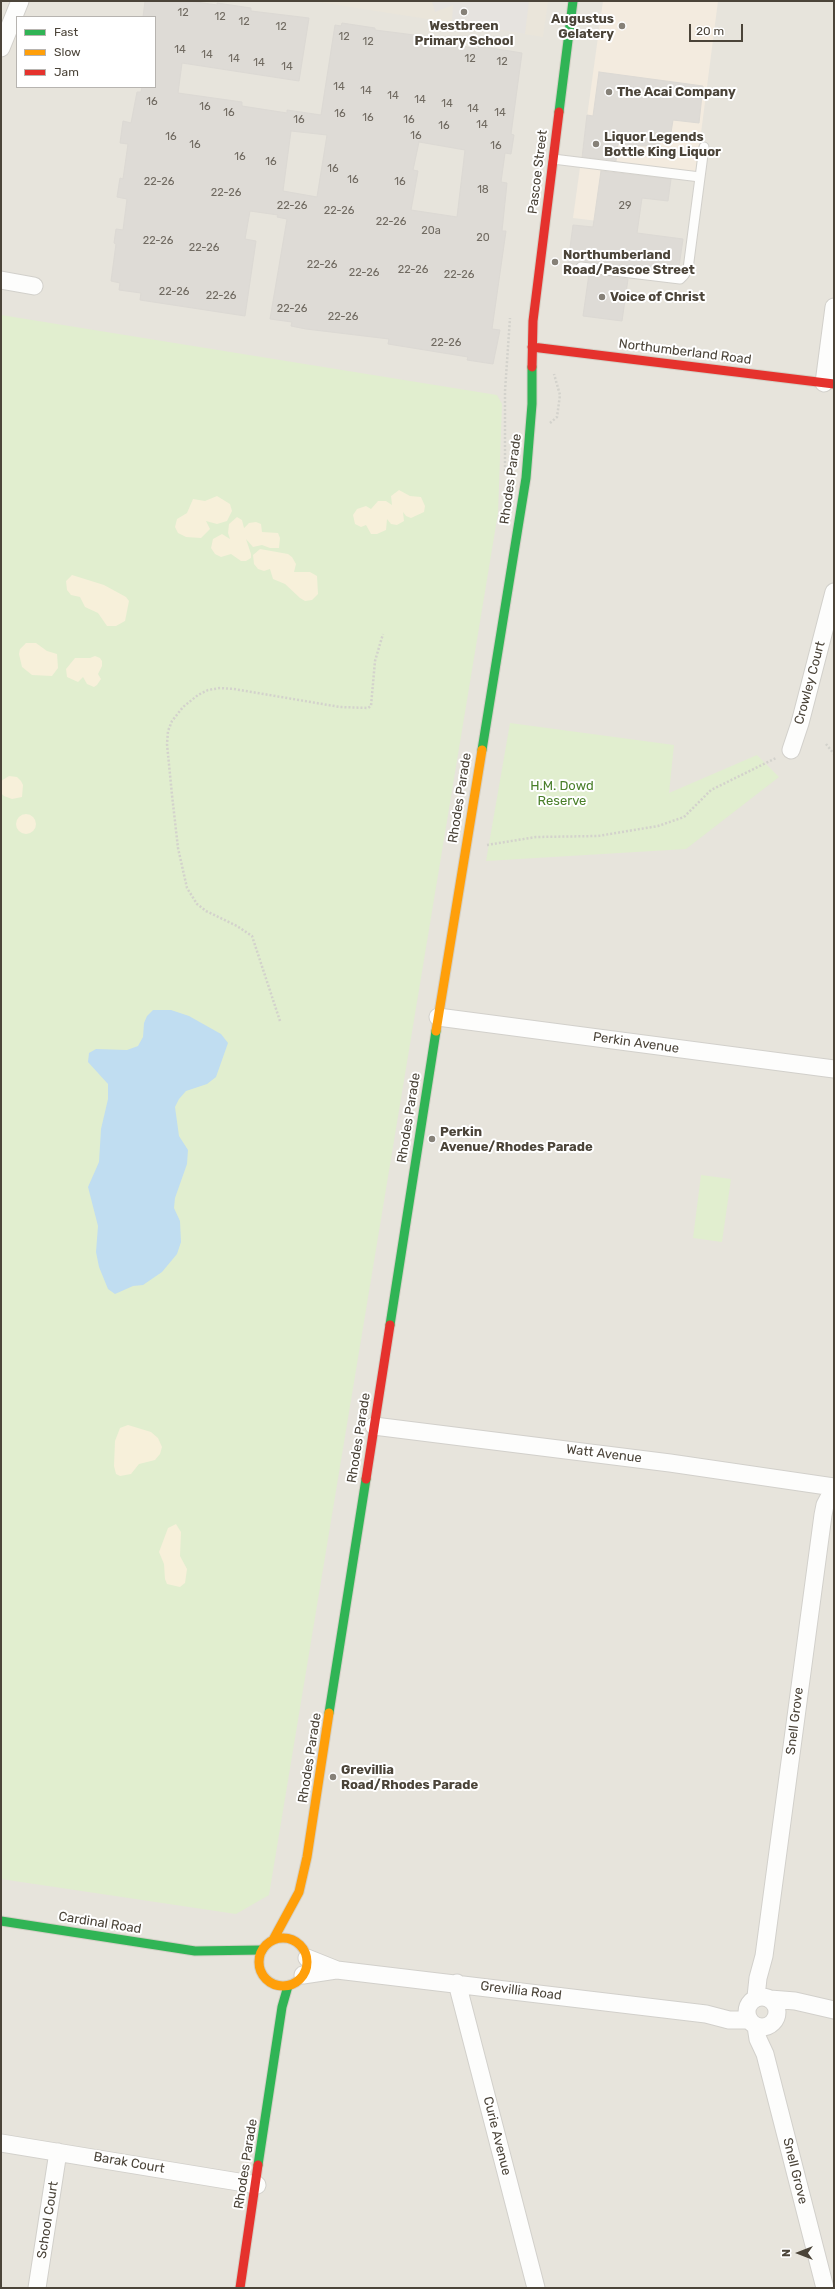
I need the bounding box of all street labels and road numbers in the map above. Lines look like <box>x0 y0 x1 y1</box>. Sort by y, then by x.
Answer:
street label: Pascoe Street <box>525 129 551 215</box>
street label: Northumberland Road <box>618 336 752 368</box>
street label: Rhodes Parade <box>497 433 525 525</box>
street label: Crowley Court <box>791 640 829 726</box>
street label: Rhodes Parade <box>445 752 475 844</box>
street label: Perkin Avenue <box>592 1029 680 1057</box>
street label: Rhodes Parade <box>394 1072 424 1164</box>
street label: Rhodes Parade <box>344 1392 374 1484</box>
street label: Watt Avenue <box>565 1442 643 1466</box>
street label: Snell Grove <box>783 1686 807 1756</box>
street label: Rhodes Parade <box>295 1712 325 1804</box>
street label: Cardinal Road <box>57 1909 143 1937</box>
street label: Grevillia Road <box>480 1978 562 2004</box>
street label: Curie Avenue <box>480 2095 514 2177</box>
street label: Rhodes Parade <box>231 2118 261 2210</box>
street label: Snell Grove <box>779 2136 811 2206</box>
street label: Barak Court <box>92 2149 166 2177</box>
street label: School Court <box>34 2180 62 2260</box>

